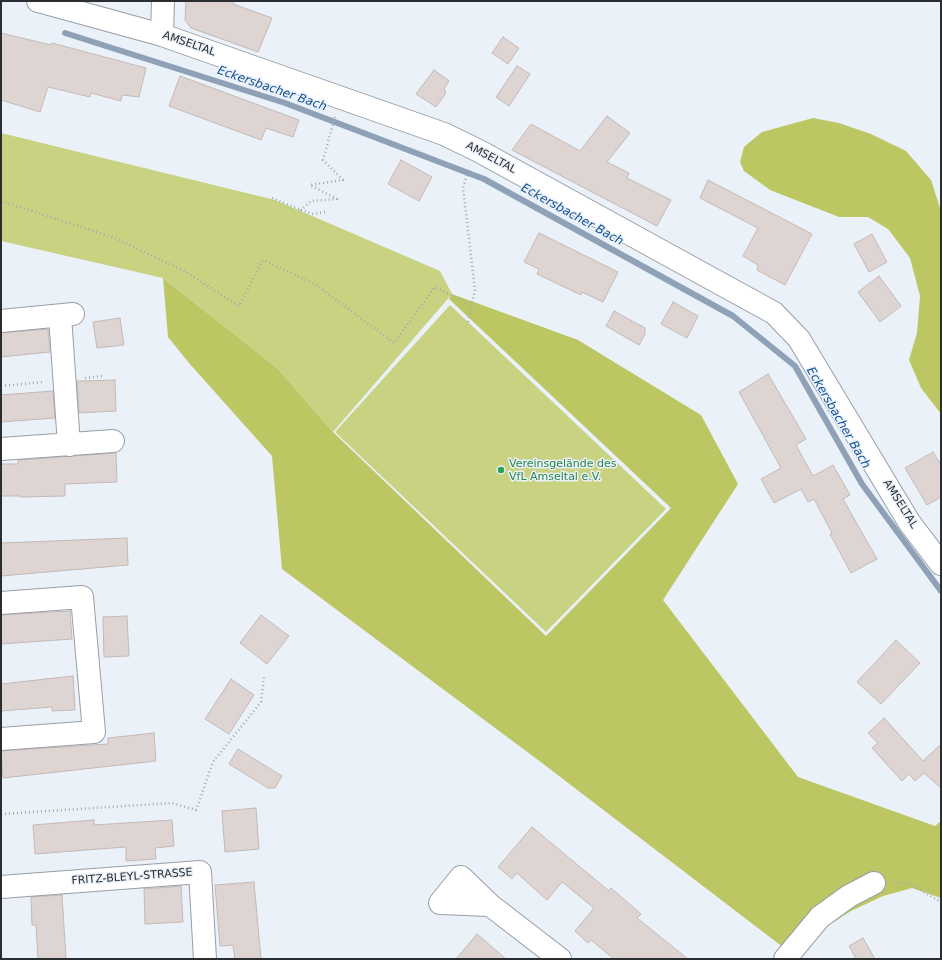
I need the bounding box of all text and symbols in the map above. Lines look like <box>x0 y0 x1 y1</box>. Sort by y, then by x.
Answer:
street label: AMSELTAL <box>161 29 217 59</box>
water label: Eckersbacher Bach <box>215 64 329 114</box>
street label: AMSELTAL <box>464 139 518 177</box>
water label: Eckersbacher Bach <box>518 181 626 249</box>
water label: Eckersbacher Bach <box>803 365 873 471</box>
place label: Vereinsgelände des VfL Amseltal e.V. <box>509 457 616 483</box>
marker: Vereinsgelände des VfL Amseltal e.V. <box>496 465 506 475</box>
street label: AMSELTAL <box>880 477 920 531</box>
street label: FRITZ-BLEYL-STRASSE <box>71 866 193 888</box>

